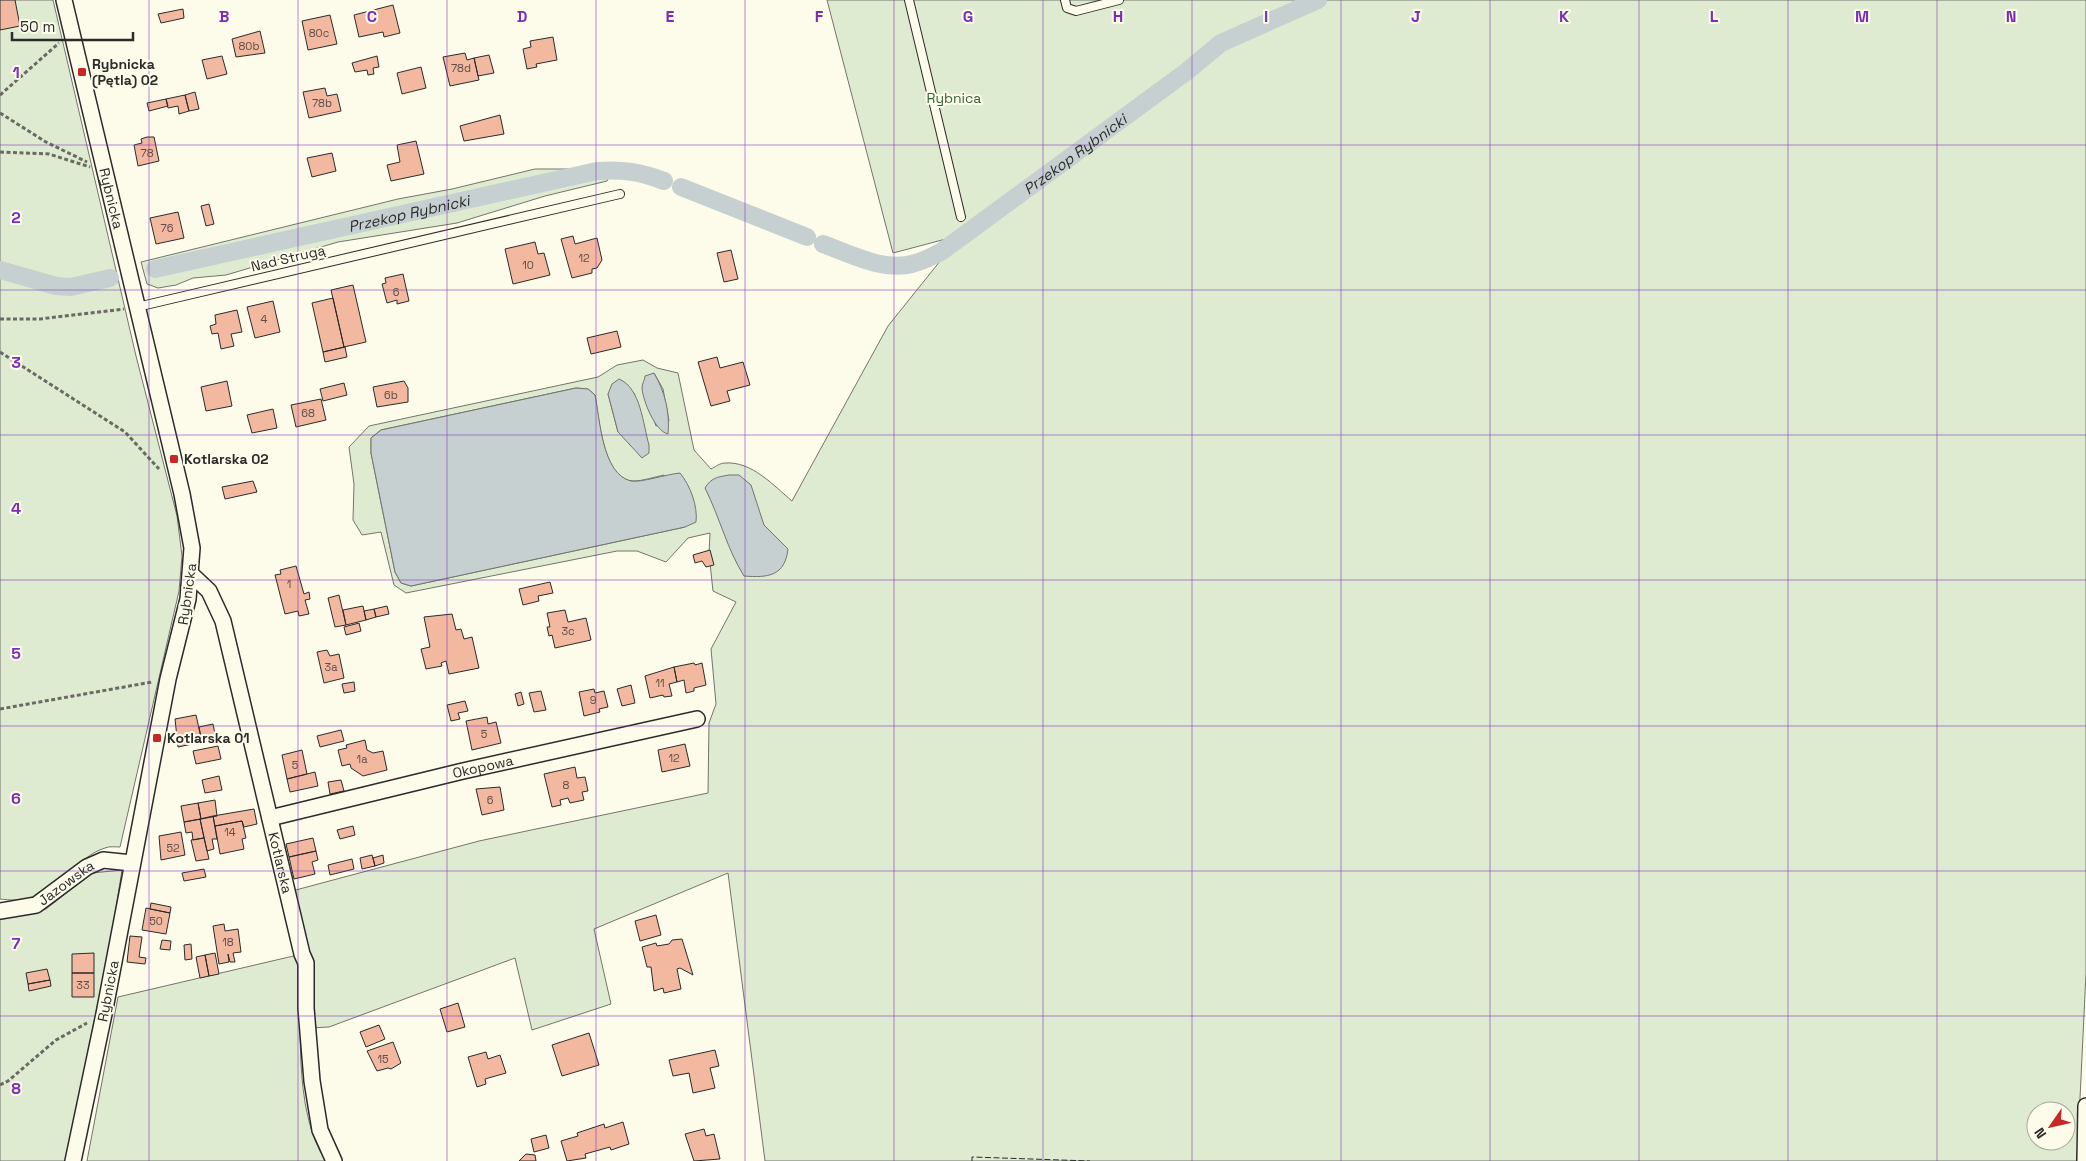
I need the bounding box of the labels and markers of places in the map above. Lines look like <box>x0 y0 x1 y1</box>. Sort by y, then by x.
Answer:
place label: Rybnicka (Pętla) 02 <box>92 55 158 89</box>
marker: Rybnicka (Pętla) 02 <box>76 66 88 78</box>
place label: Kotlarska 02 <box>184 450 269 468</box>
marker: Kotlarska 02 <box>168 453 180 465</box>
place label: Kotlarska 01 <box>167 729 250 747</box>
marker: Kotlarska 01 <box>151 732 163 744</box>

